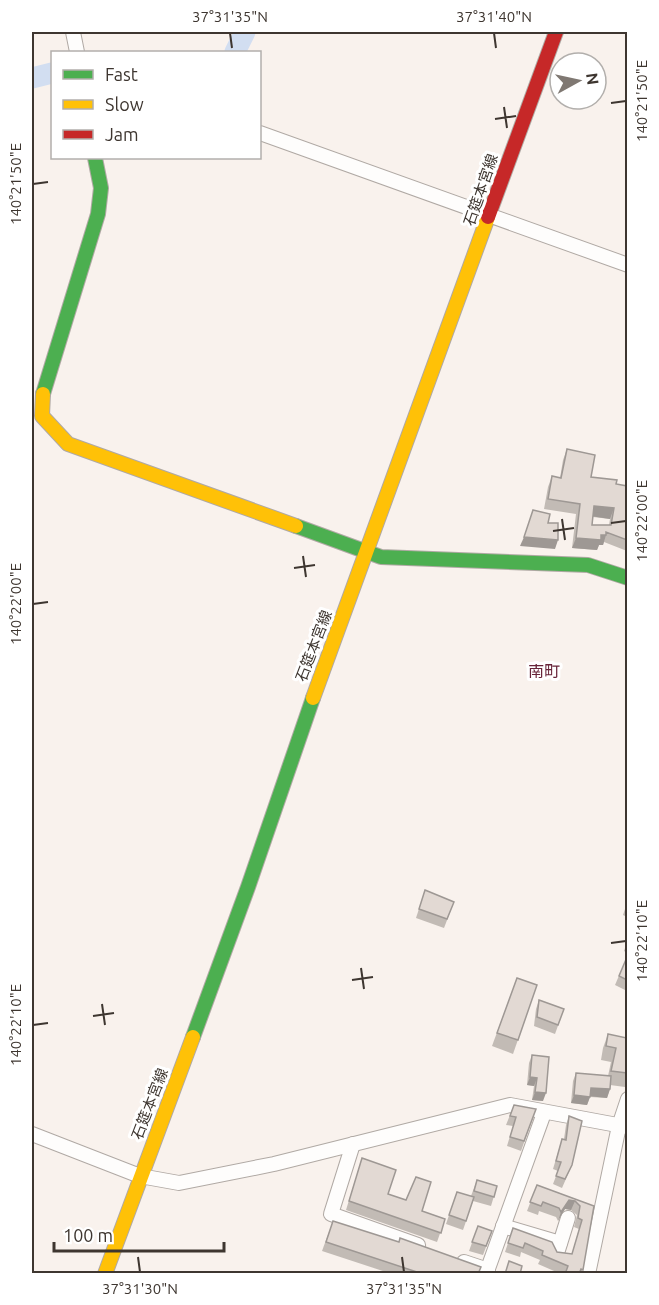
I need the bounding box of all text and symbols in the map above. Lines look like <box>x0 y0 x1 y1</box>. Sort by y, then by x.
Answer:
text: 37°31'35"N <box>192 8 268 25</box>
text: 37°31'40"N <box>456 8 532 25</box>
legend <box>51 51 261 159</box>
north arrow <box>548 51 608 111</box>
text: 140°21'50"E <box>633 60 650 142</box>
text: Fast <box>105 64 138 84</box>
text: N <box>583 72 603 86</box>
text: Slow <box>105 94 144 114</box>
text: Jam <box>105 124 139 144</box>
text: 140°21'50"E <box>7 143 24 225</box>
street label: 石筵本宮線 <box>460 152 501 228</box>
text: 140°22'00"E <box>633 480 650 562</box>
text: 140°22'00"E <box>7 563 24 645</box>
street label: 石筵本宮線 <box>292 608 335 684</box>
district label: 南町 <box>528 662 560 680</box>
text: 140°22'10"E <box>633 900 650 982</box>
text: 140°22'10"E <box>7 984 24 1066</box>
street label: 石筵本宮線 <box>128 1066 171 1142</box>
scale bar <box>54 1215 224 1253</box>
text: 100 m <box>63 1225 113 1245</box>
text: 37°31'30"N <box>102 1280 178 1297</box>
text: 37°31'35"N <box>366 1280 442 1297</box>

